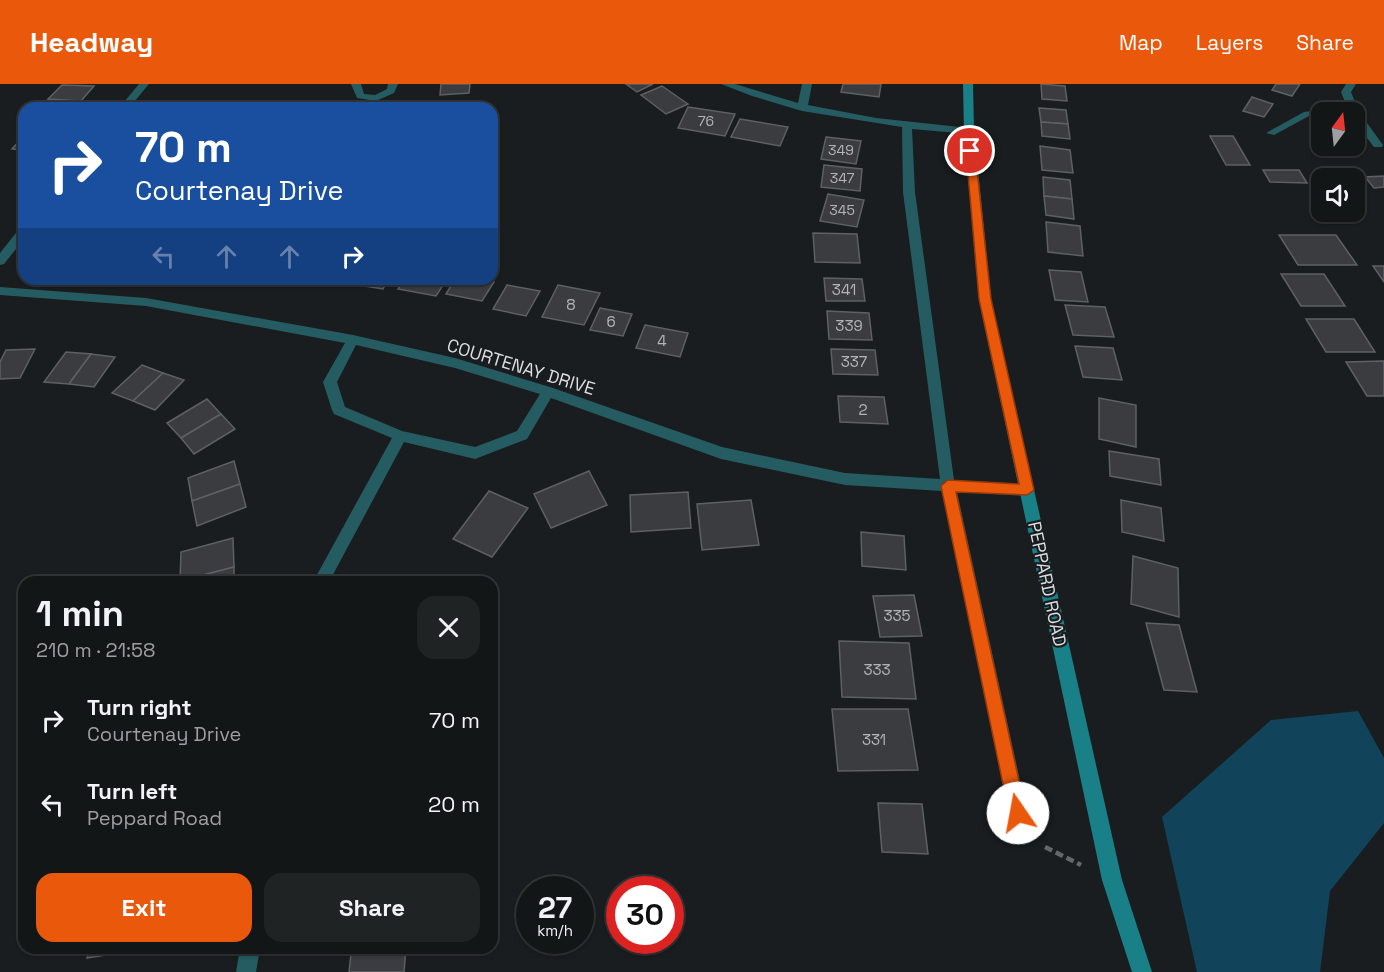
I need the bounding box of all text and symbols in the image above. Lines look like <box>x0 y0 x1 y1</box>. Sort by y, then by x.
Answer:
text: Headway <box>30 24 153 60</box>
text: Map <box>1119 29 1163 56</box>
text: Layers <box>1196 29 1263 56</box>
text: Share <box>1296 29 1354 56</box>
north arrow <box>1311 102 1365 156</box>
map controls <box>1311 102 1365 222</box>
house number: 76 <box>698 112 714 130</box>
text: 70 m <box>135 121 232 174</box>
pin <box>944 125 995 176</box>
icon: right <box>36 126 114 204</box>
icon: arrive <box>953 134 986 167</box>
house number: 349 <box>828 141 854 159</box>
button: sound <box>1311 168 1365 222</box>
house number: 347 <box>830 169 854 187</box>
text: Courtenay Drive <box>135 173 344 208</box>
house number: 345 <box>829 201 855 219</box>
icon: left <box>147 240 180 273</box>
icon: ahead <box>210 240 243 273</box>
icon: ahead <box>273 240 306 273</box>
icon: right <box>336 240 369 273</box>
house number: 341 <box>832 280 856 299</box>
house number: 8 <box>566 295 576 314</box>
house number: 6 <box>606 312 616 331</box>
house number: 339 <box>835 316 863 335</box>
house number: 4 <box>657 331 667 350</box>
street label: COURTENAY DRIVE <box>444 333 598 400</box>
house number: 337 <box>841 352 867 371</box>
house number: 2 <box>858 400 868 419</box>
street label: PEPPARD ROAD <box>1023 519 1072 649</box>
text: 1 min <box>36 591 124 637</box>
button: close <box>417 596 480 659</box>
house number: 335 <box>883 606 911 625</box>
text: 210 m · 21:58 <box>36 637 156 663</box>
house number: 333 <box>863 660 891 679</box>
text: Turn right <box>87 693 192 721</box>
icon: right <box>36 704 69 737</box>
text: 70 m <box>429 706 480 734</box>
text: Courtenay Drive <box>87 721 241 747</box>
house number: 331 <box>862 730 886 749</box>
text: Turn left <box>87 777 177 805</box>
position arrow <box>986 781 1050 845</box>
icon: left <box>36 788 69 821</box>
text: 20 m <box>428 790 480 818</box>
text: Peppard Road <box>87 805 222 831</box>
button: Exit <box>36 873 252 942</box>
button: Share <box>264 873 480 942</box>
speed limit sign: 30 <box>606 876 684 954</box>
text: 27 <box>538 888 572 927</box>
text: km/h <box>537 921 573 940</box>

